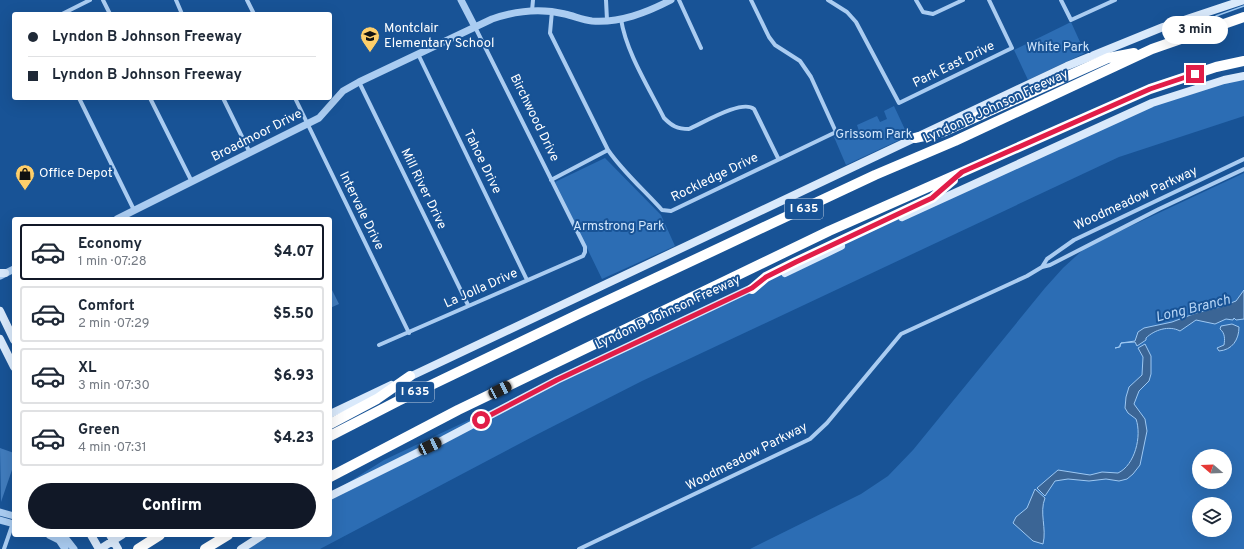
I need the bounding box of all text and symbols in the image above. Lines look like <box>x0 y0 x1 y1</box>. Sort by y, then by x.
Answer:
callout: 3 min <box>1162 16 1228 44</box>
place label: Montclair Elementary School <box>384 21 494 52</box>
text: 3 min <box>1178 22 1212 38</box>
school or university icon: Montclair Elementary School <box>359 25 381 53</box>
text: Lyndon B Johnson Freeway <box>52 28 242 47</box>
street label: Park East Drive <box>910 38 998 92</box>
park label: White Park <box>1026 40 1090 56</box>
route end <box>1186 65 1204 83</box>
text: Lyndon B Johnson Freeway <box>52 66 242 85</box>
street label: Lyndon B Johnson Freeway <box>921 66 1071 148</box>
street label: Birchwood Drive <box>506 72 562 164</box>
street label: Broadmoor Drive <box>209 106 305 166</box>
street label: Tahoe Drive <box>460 127 504 197</box>
park label: Grissom Park <box>835 127 913 143</box>
street label: Mill River Drive <box>396 146 450 232</box>
street label: Rockledge Drive <box>669 150 761 206</box>
shop icon: Office Depot <box>14 163 36 191</box>
street label: Woodmeadow Parkway <box>1072 163 1200 235</box>
place label: Office Depot <box>39 166 113 182</box>
street label: Intervale Drive <box>335 169 387 253</box>
road number: I 635 <box>785 199 823 219</box>
park label: Armstrong Park <box>573 219 665 235</box>
icon: car <box>30 234 66 270</box>
text: Economy <box>78 235 142 254</box>
text: $4.07 <box>274 243 314 262</box>
text: 1 min · 07:28 <box>78 254 147 270</box>
street label: La Jolla Drive <box>442 266 520 312</box>
street label: Lyndon B Johnson Freeway <box>593 272 743 354</box>
water label: Long Branch <box>1154 291 1232 326</box>
icon: car <box>30 296 66 332</box>
text: Comfort <box>78 297 135 316</box>
text: $5.50 <box>273 305 314 324</box>
text: 2 min · 07:29 <box>78 316 150 332</box>
icon: car <box>30 358 66 394</box>
text: XL <box>78 359 96 378</box>
text: $6.93 <box>274 367 314 386</box>
text: 3 min · 07:30 <box>78 378 150 394</box>
car <box>487 379 513 401</box>
road number: I 635 <box>396 382 434 402</box>
route start <box>472 411 490 429</box>
street label: Woodmeadow Parkway <box>684 419 811 495</box>
icon: car <box>30 420 66 456</box>
text: Green <box>78 421 120 440</box>
text: $4.23 <box>273 429 314 448</box>
car <box>417 435 443 457</box>
text: 4 min · 07:31 <box>78 440 147 456</box>
north arrow <box>1192 449 1232 489</box>
map controls <box>1192 449 1232 537</box>
button: Confirm <box>28 483 316 529</box>
button: layers <box>1192 497 1232 537</box>

